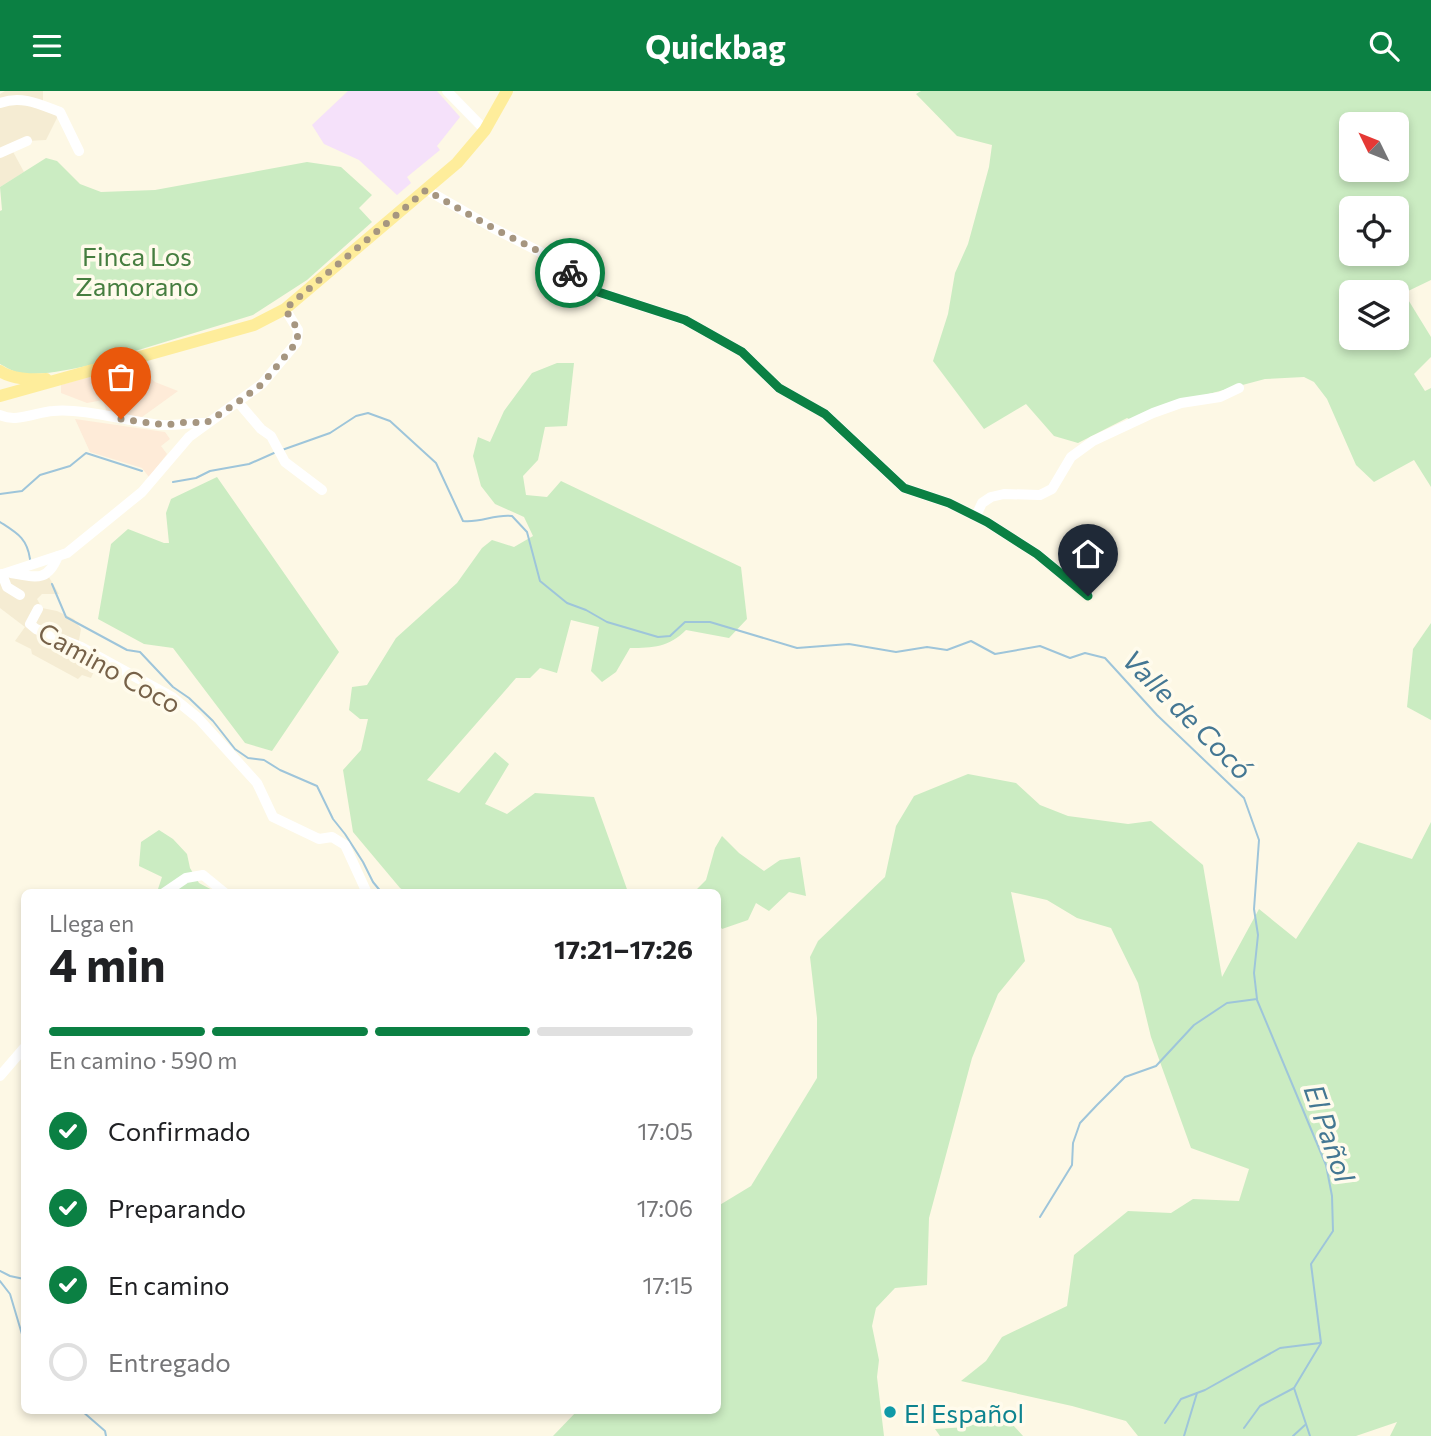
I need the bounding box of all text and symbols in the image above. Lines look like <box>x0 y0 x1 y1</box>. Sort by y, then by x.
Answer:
text: Quickbag <box>645 26 786 66</box>
icon: menu <box>28 27 66 65</box>
icon: search <box>1365 27 1403 65</box>
north arrow <box>1339 112 1409 182</box>
map controls <box>1339 112 1409 350</box>
button: locate <box>1339 196 1409 266</box>
courier <box>535 238 605 308</box>
park label: Finca Los Zamorano <box>75 240 199 301</box>
icon: bike <box>551 254 589 292</box>
button: layers <box>1339 280 1409 350</box>
pin <box>91 347 151 419</box>
icon: bag <box>102 358 140 396</box>
pin <box>1058 524 1118 596</box>
icon: home <box>1069 535 1107 573</box>
street label: Camino Coco <box>33 615 187 719</box>
water label: Valle de Cocó <box>1116 642 1260 786</box>
text: Llega en <box>49 909 134 937</box>
text: 17:21–17:26 <box>554 933 693 964</box>
text: 4 min <box>49 935 166 991</box>
text: En camino · 590 m <box>49 1046 237 1074</box>
water label: El Pañol <box>1297 1080 1363 1187</box>
icon: check <box>49 1112 87 1150</box>
text: Confirmado <box>108 1115 250 1146</box>
text: 17:05 <box>637 1117 693 1145</box>
icon: check <box>49 1189 87 1227</box>
text: Preparando <box>108 1192 246 1223</box>
text: 17:06 <box>637 1194 693 1222</box>
icon: check <box>49 1266 87 1304</box>
text: En camino <box>108 1269 230 1300</box>
text: 17:15 <box>643 1271 693 1299</box>
text: Entregado <box>108 1346 231 1377</box>
place label: El Español <box>904 1397 1024 1428</box>
marker: El Español <box>882 1404 898 1420</box>

